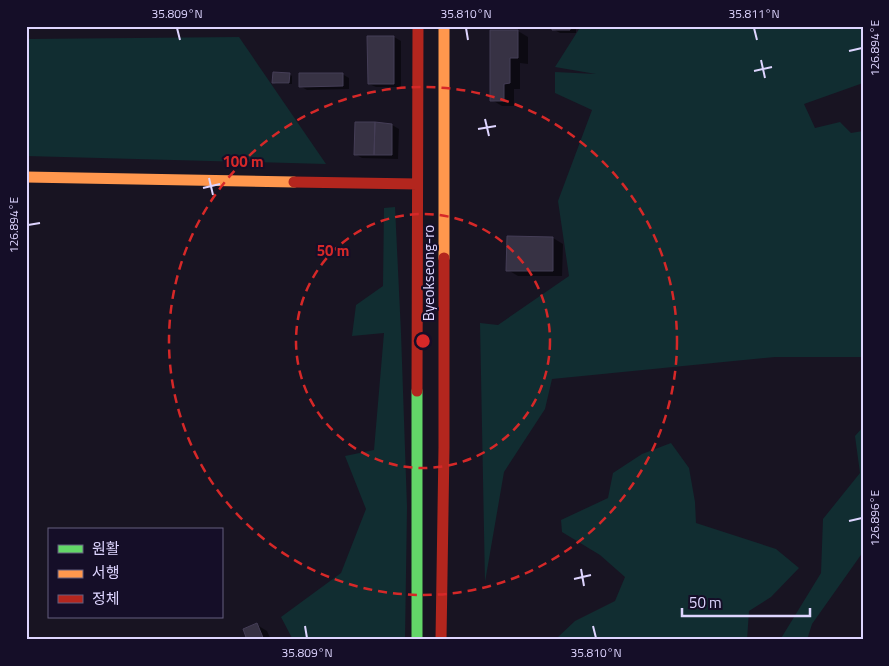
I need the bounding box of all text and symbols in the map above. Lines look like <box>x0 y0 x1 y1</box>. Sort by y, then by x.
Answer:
text: 35.809°N <box>151 4 203 23</box>
text: 35.810°N <box>440 4 492 23</box>
text: 35.811°N <box>728 4 780 23</box>
text: 126.894°E <box>865 20 884 76</box>
text: 100 m <box>222 150 264 173</box>
text: 126.894°E <box>4 197 23 253</box>
street label: Byeokseong-ro <box>417 225 440 321</box>
text: 50 m <box>317 239 349 262</box>
centre of rings <box>414 332 432 350</box>
text: 126.896°E <box>865 490 884 546</box>
legend <box>48 528 222 618</box>
text: 원활 <box>92 537 120 560</box>
text: 서행 <box>92 561 120 584</box>
scale bar <box>682 586 809 618</box>
text: 정체 <box>92 587 120 610</box>
text: 50 m <box>689 591 722 614</box>
text: 35.809°N <box>281 643 333 662</box>
text: 35.810°N <box>570 643 622 662</box>

